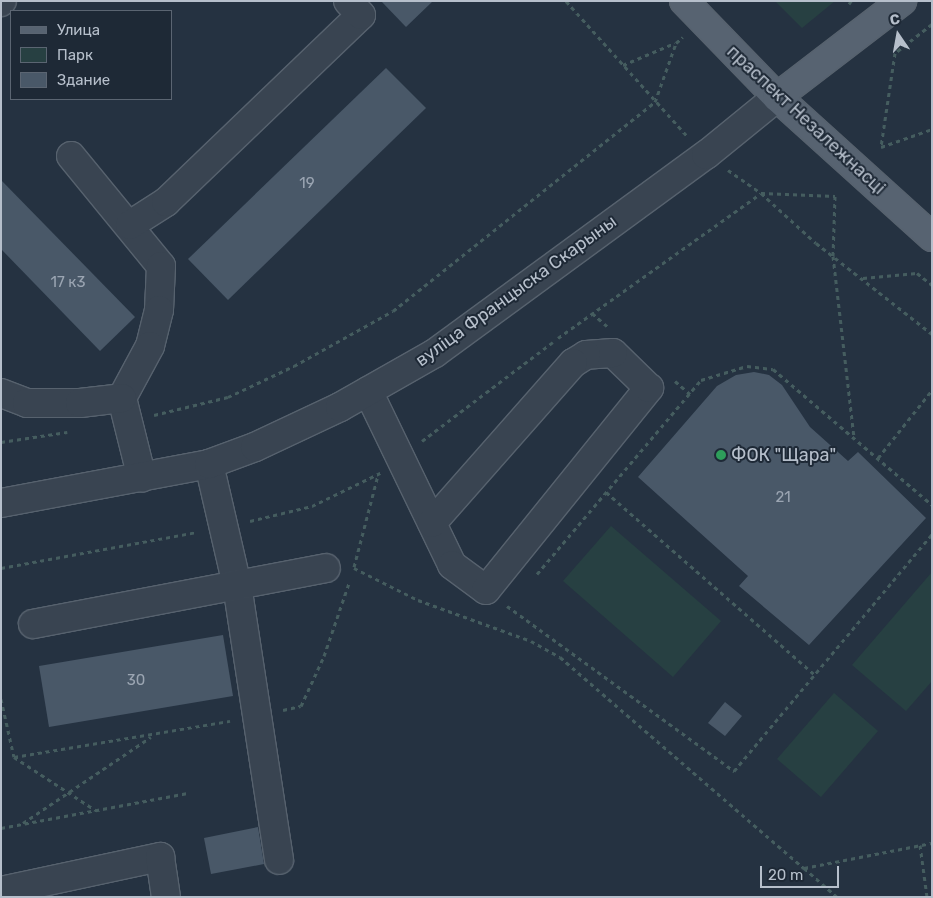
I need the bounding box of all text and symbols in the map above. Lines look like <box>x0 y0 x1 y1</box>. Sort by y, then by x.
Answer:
legend <box>10 10 172 100</box>
north arrow <box>873 10 923 60</box>
text: С <box>888 11 901 29</box>
text: Улица <box>57 21 100 39</box>
street label: праспект Незалежнасці <box>722 41 890 199</box>
text: Парк <box>57 46 93 64</box>
text: Здание <box>57 71 110 89</box>
house number: 19 <box>299 175 315 193</box>
street label: вуліца Францыска Скарыны <box>411 211 621 371</box>
house number: 17 к3 <box>51 274 85 292</box>
place label: ФОК "Щара" <box>731 444 836 466</box>
marker: ФОК "Щара" <box>715 449 727 461</box>
house number: 21 <box>775 489 791 507</box>
house number: 30 <box>127 672 145 690</box>
scale bar <box>763 856 842 888</box>
text: 20 m <box>768 866 803 884</box>

